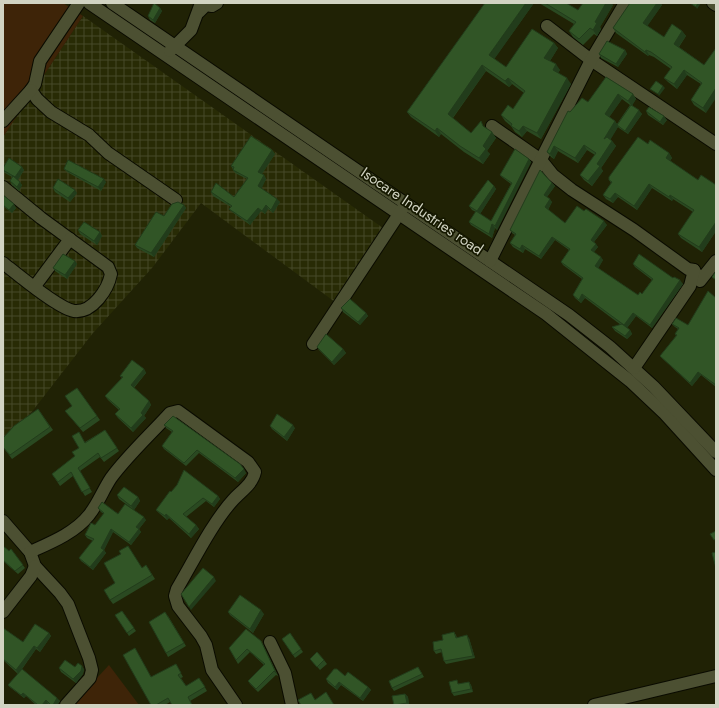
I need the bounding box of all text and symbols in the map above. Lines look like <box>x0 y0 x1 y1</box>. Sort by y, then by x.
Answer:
street label: Isocare Industries road <box>356 162 488 260</box>

